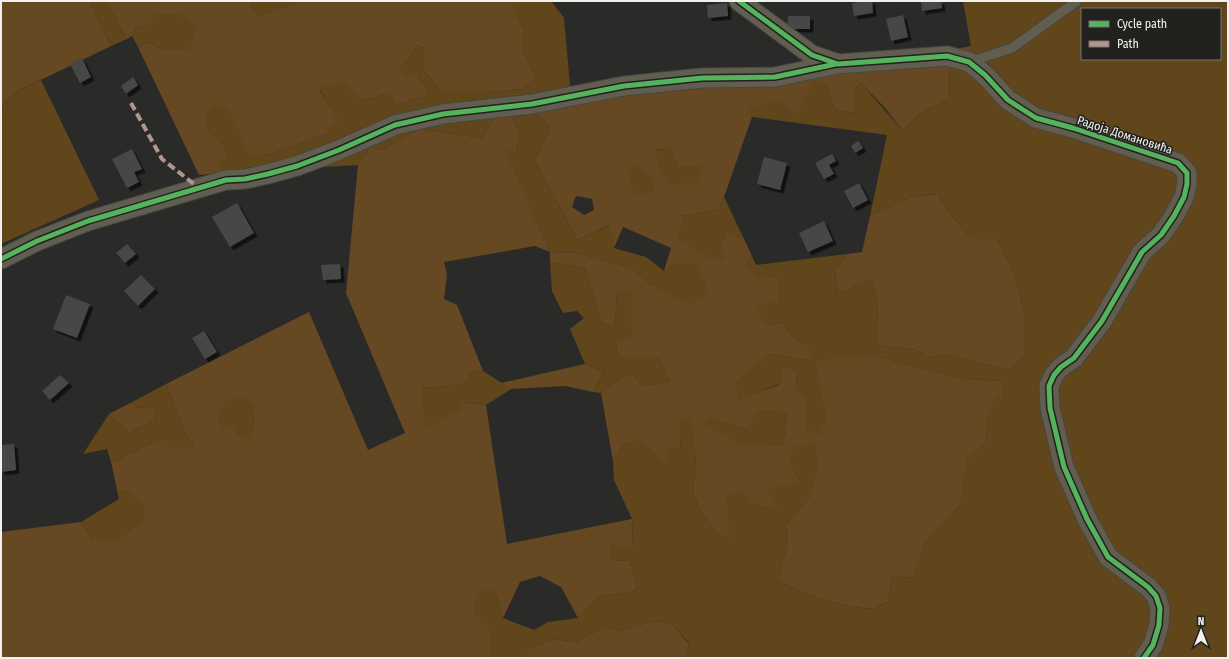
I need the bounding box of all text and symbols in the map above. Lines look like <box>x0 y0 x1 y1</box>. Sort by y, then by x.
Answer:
legend <box>1081 8 1221 60</box>
text: Cycle path <box>1117 17 1167 31</box>
text: Path <box>1117 37 1139 51</box>
street label: Радоја Домановића <box>1076 113 1174 157</box>
north arrow <box>1181 611 1221 651</box>
text: N <box>1198 615 1204 628</box>

